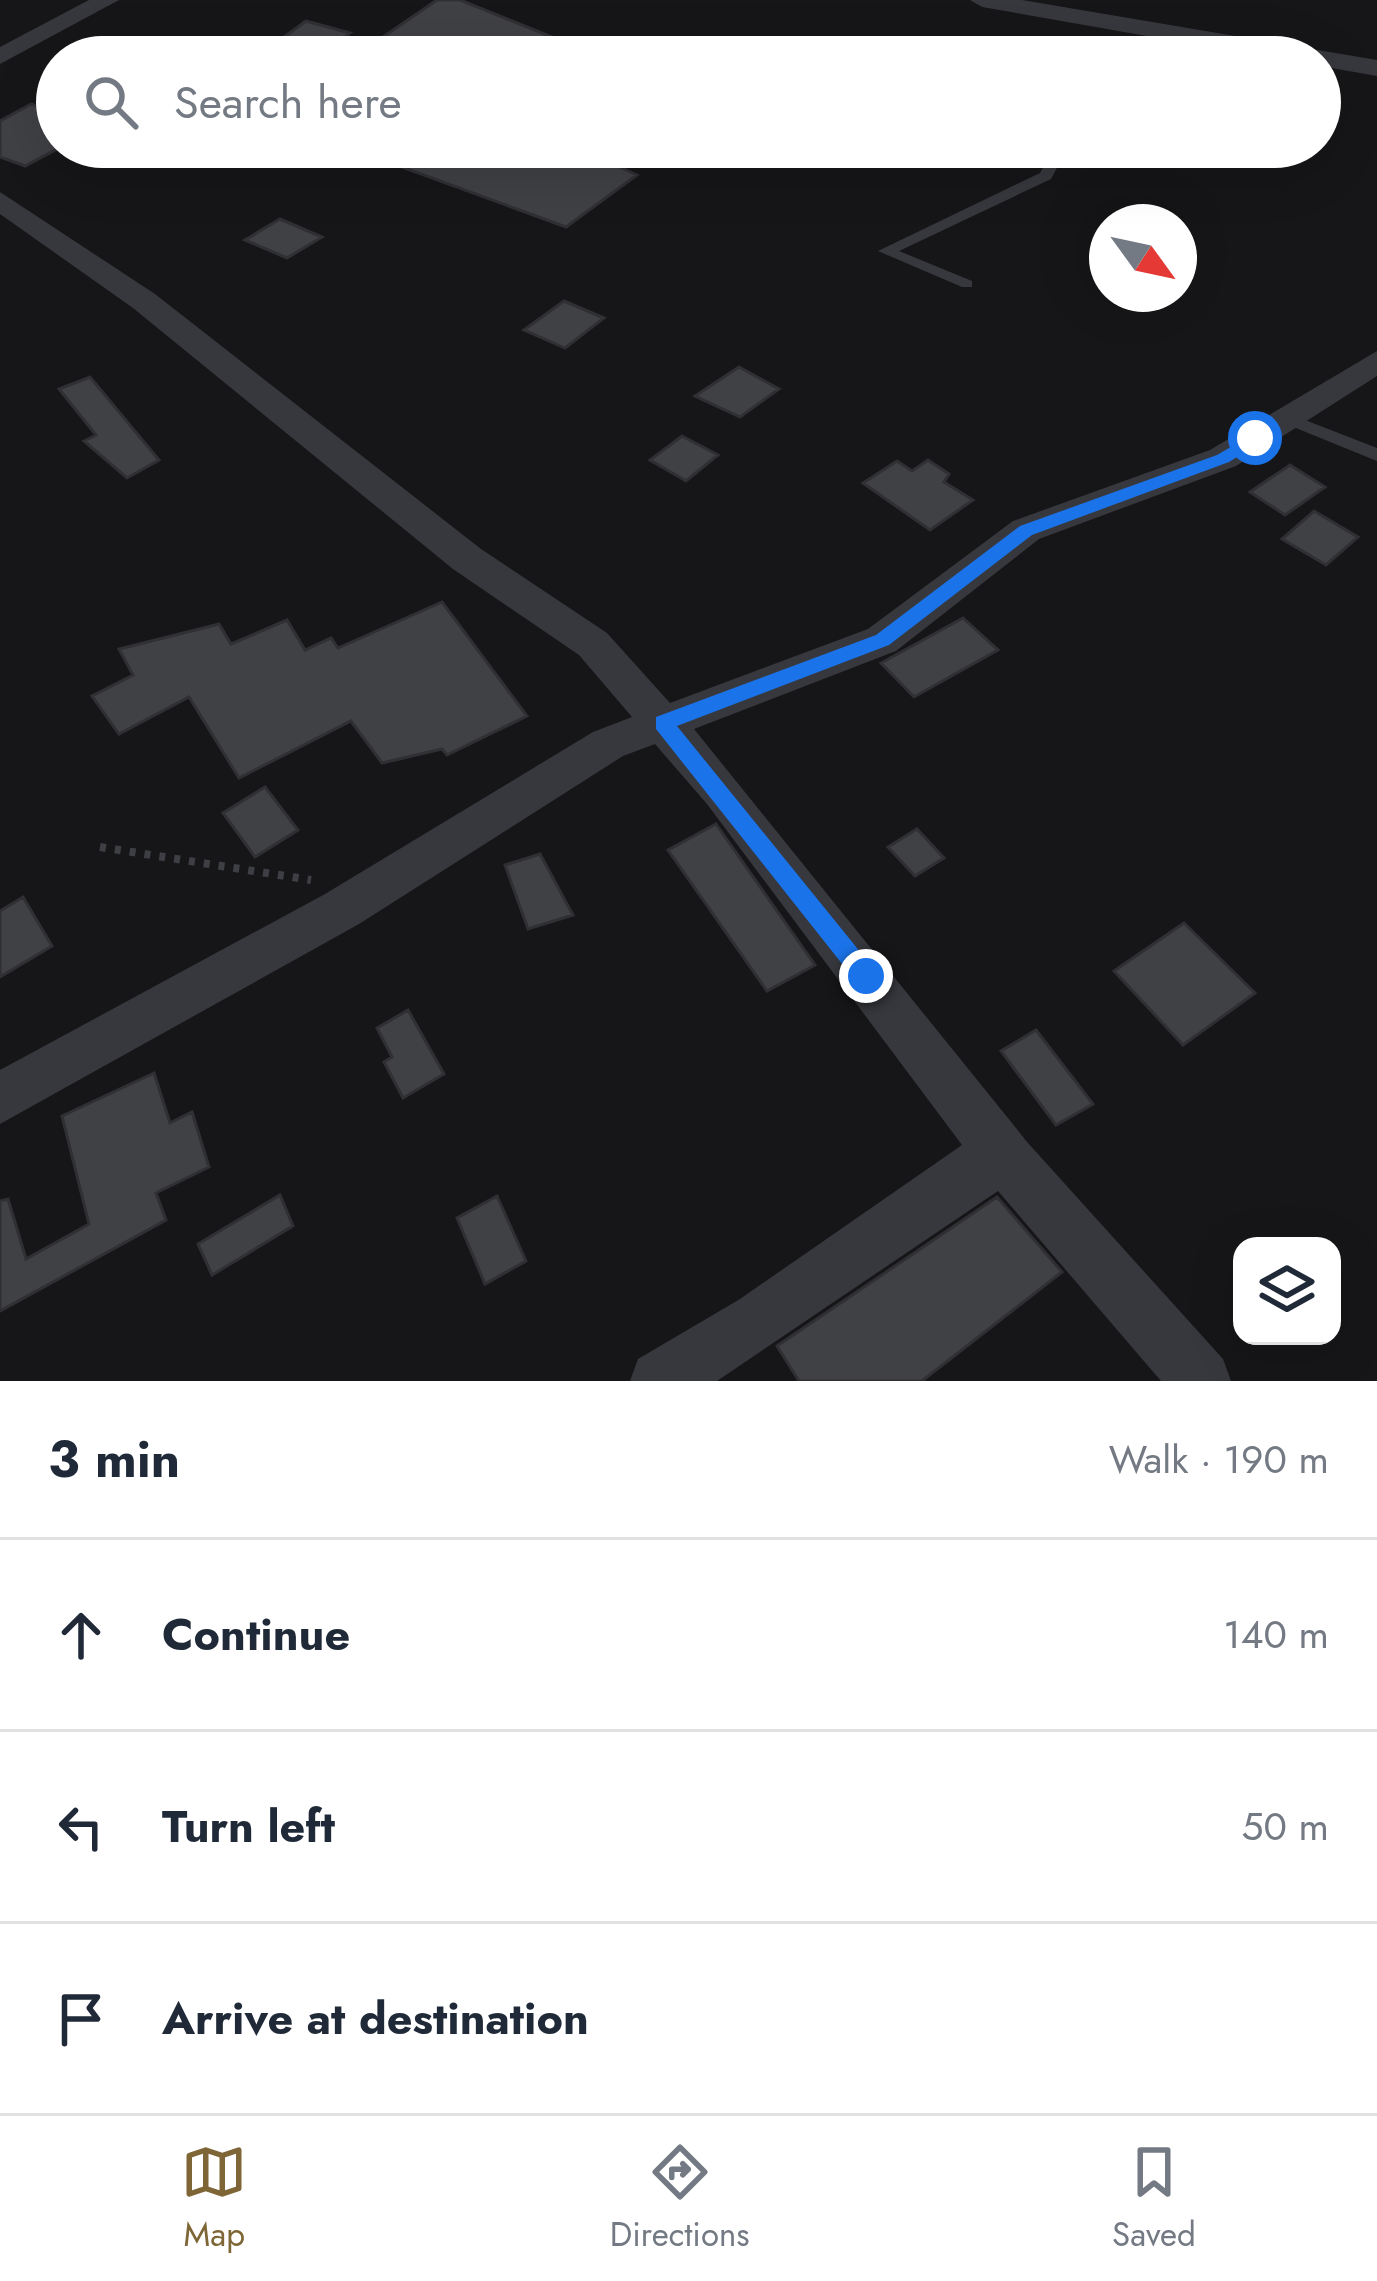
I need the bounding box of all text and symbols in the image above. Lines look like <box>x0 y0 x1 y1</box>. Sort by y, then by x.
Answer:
search box <box>36 36 1341 168</box>
icon: search <box>78 69 144 135</box>
text: Search here <box>174 70 402 135</box>
north arrow <box>1089 204 1197 312</box>
route start <box>1228 411 1282 465</box>
route end <box>839 949 893 1003</box>
map controls <box>1233 1237 1341 1345</box>
button: layers <box>1233 1237 1341 1345</box>
text: 3 min <box>48 1422 180 1496</box>
text: Walk · 190 m <box>1109 1431 1329 1488</box>
icon: ahead <box>48 1602 114 1668</box>
text: Continue <box>162 1602 350 1667</box>
text: 140 m <box>1223 1606 1329 1663</box>
icon: left <box>48 1794 114 1860</box>
text: Turn left <box>162 1794 335 1859</box>
text: 50 m <box>1241 1798 1329 1855</box>
icon: arrive <box>48 1986 114 2052</box>
text: Arrive at destination <box>162 1986 589 2051</box>
tab: Map <box>181 2139 247 2258</box>
tab: Directions <box>610 2139 750 2258</box>
tab: Saved <box>1112 2139 1196 2258</box>

